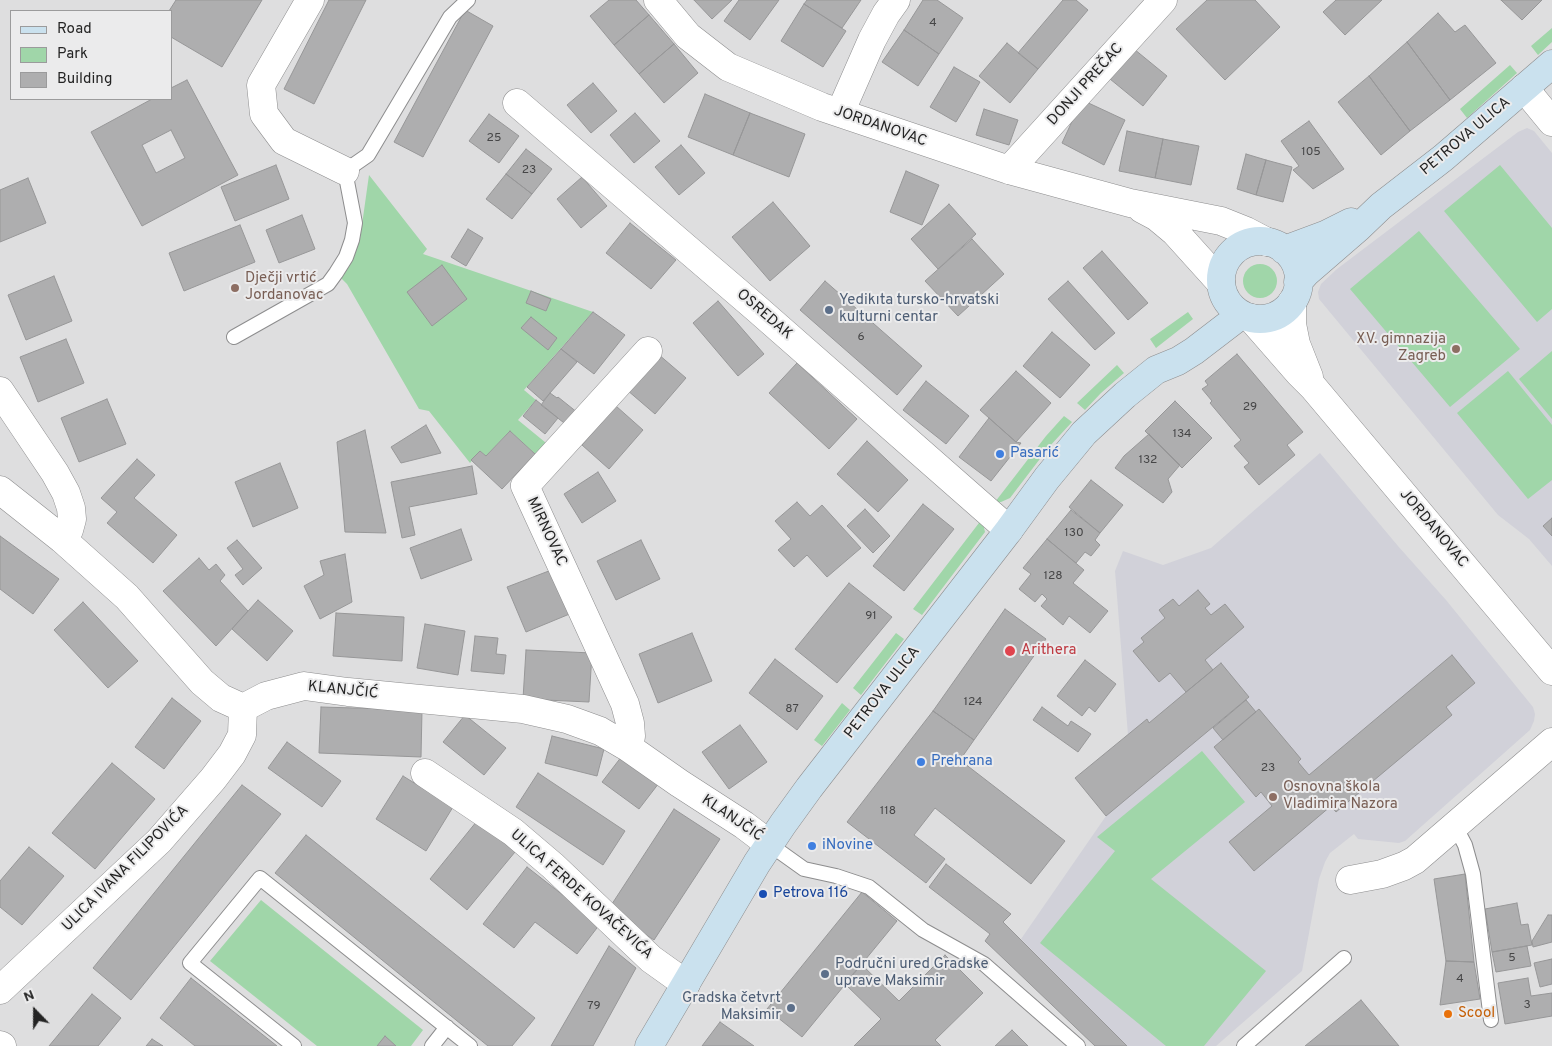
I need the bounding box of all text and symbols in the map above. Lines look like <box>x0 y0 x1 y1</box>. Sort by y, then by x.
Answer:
legend <box>10 10 172 100</box>
house number: 4 <box>929 17 937 31</box>
text: Road <box>57 20 92 39</box>
street label: DONJI PREČAC <box>1044 40 1128 130</box>
text: Park <box>57 45 88 64</box>
text: Building <box>57 70 112 89</box>
street label: PETROVA ULICA <box>1417 94 1515 180</box>
street label: JORDANOVAC <box>831 103 929 151</box>
house number: 25 <box>487 132 501 146</box>
house number: 105 <box>1301 146 1321 160</box>
house number: 23 <box>522 164 536 178</box>
place label: Dječji vrtić Jordanovac <box>245 270 323 305</box>
marker: Dječji vrtić Jordanovac <box>229 282 241 294</box>
street label: OSREDAK <box>732 286 796 344</box>
place label: Yedikıta tursko-hrvatski kulturni centar <box>839 292 999 327</box>
marker: Yedikıta tursko-hrvatski kulturni centar <box>823 304 835 316</box>
house number: 6 <box>857 331 865 345</box>
place label: XV. gimnazija Zagreb <box>1356 331 1446 366</box>
marker: XV. gimnazija Zagreb <box>1450 343 1462 355</box>
house number: 29 <box>1243 401 1257 415</box>
house number: 134 <box>1172 428 1192 442</box>
place label: Pasarić <box>1010 445 1059 463</box>
marker: Pasarić <box>994 448 1006 460</box>
house number: 132 <box>1139 454 1157 468</box>
street label: JORDANOVAC <box>1395 486 1471 572</box>
street label: MIRNOVAC <box>522 494 570 570</box>
house number: 130 <box>1064 527 1084 541</box>
house number: 128 <box>1043 570 1063 584</box>
house number: 91 <box>865 610 877 624</box>
place label: Arithera <box>1021 642 1076 660</box>
street label: PETROVA ULICA <box>841 643 925 743</box>
marker: Arithera <box>1003 644 1017 658</box>
street label: KLANJČIĆ <box>307 678 379 704</box>
house number: 124 <box>963 696 983 710</box>
house number: 87 <box>785 703 799 717</box>
place label: Prehrana <box>931 753 993 771</box>
marker: Prehrana <box>915 756 927 768</box>
house number: 23 <box>1261 762 1275 776</box>
place label: Osnovna škola Vladimira Nazora <box>1283 779 1398 814</box>
marker: Osnovna škola Vladimira Nazora <box>1267 791 1279 803</box>
street label: KLANJČIĆ <box>698 792 766 846</box>
street label: ULICA IVANA FILIPOVIĆA <box>59 802 193 936</box>
house number: 118 <box>880 805 896 819</box>
street label: ULICA FERDE KOVAČEVIĆA <box>506 826 656 964</box>
place label: iNovine <box>822 837 873 855</box>
marker: iNovine <box>806 840 818 852</box>
place label: Petrova 116 <box>773 885 848 903</box>
marker: Petrova 116 <box>757 888 769 900</box>
house number: 5 <box>1508 952 1516 966</box>
place label: Područni ured Gradske uprave Maksimir <box>835 956 989 991</box>
marker: Područni ured Gradske uprave Maksimir <box>819 968 831 980</box>
house number: 4 <box>1456 973 1464 987</box>
north arrow <box>10 986 60 1036</box>
text: N <box>21 987 37 1006</box>
place label: Gradska četvrt Maksimir <box>682 990 781 1025</box>
house number: 3 <box>1523 999 1531 1013</box>
house number: 79 <box>587 1000 601 1014</box>
marker: Gradska četvrt Maksimir <box>785 1002 797 1014</box>
place label: Scool <box>1458 1005 1495 1023</box>
marker: Scool <box>1442 1008 1454 1020</box>

